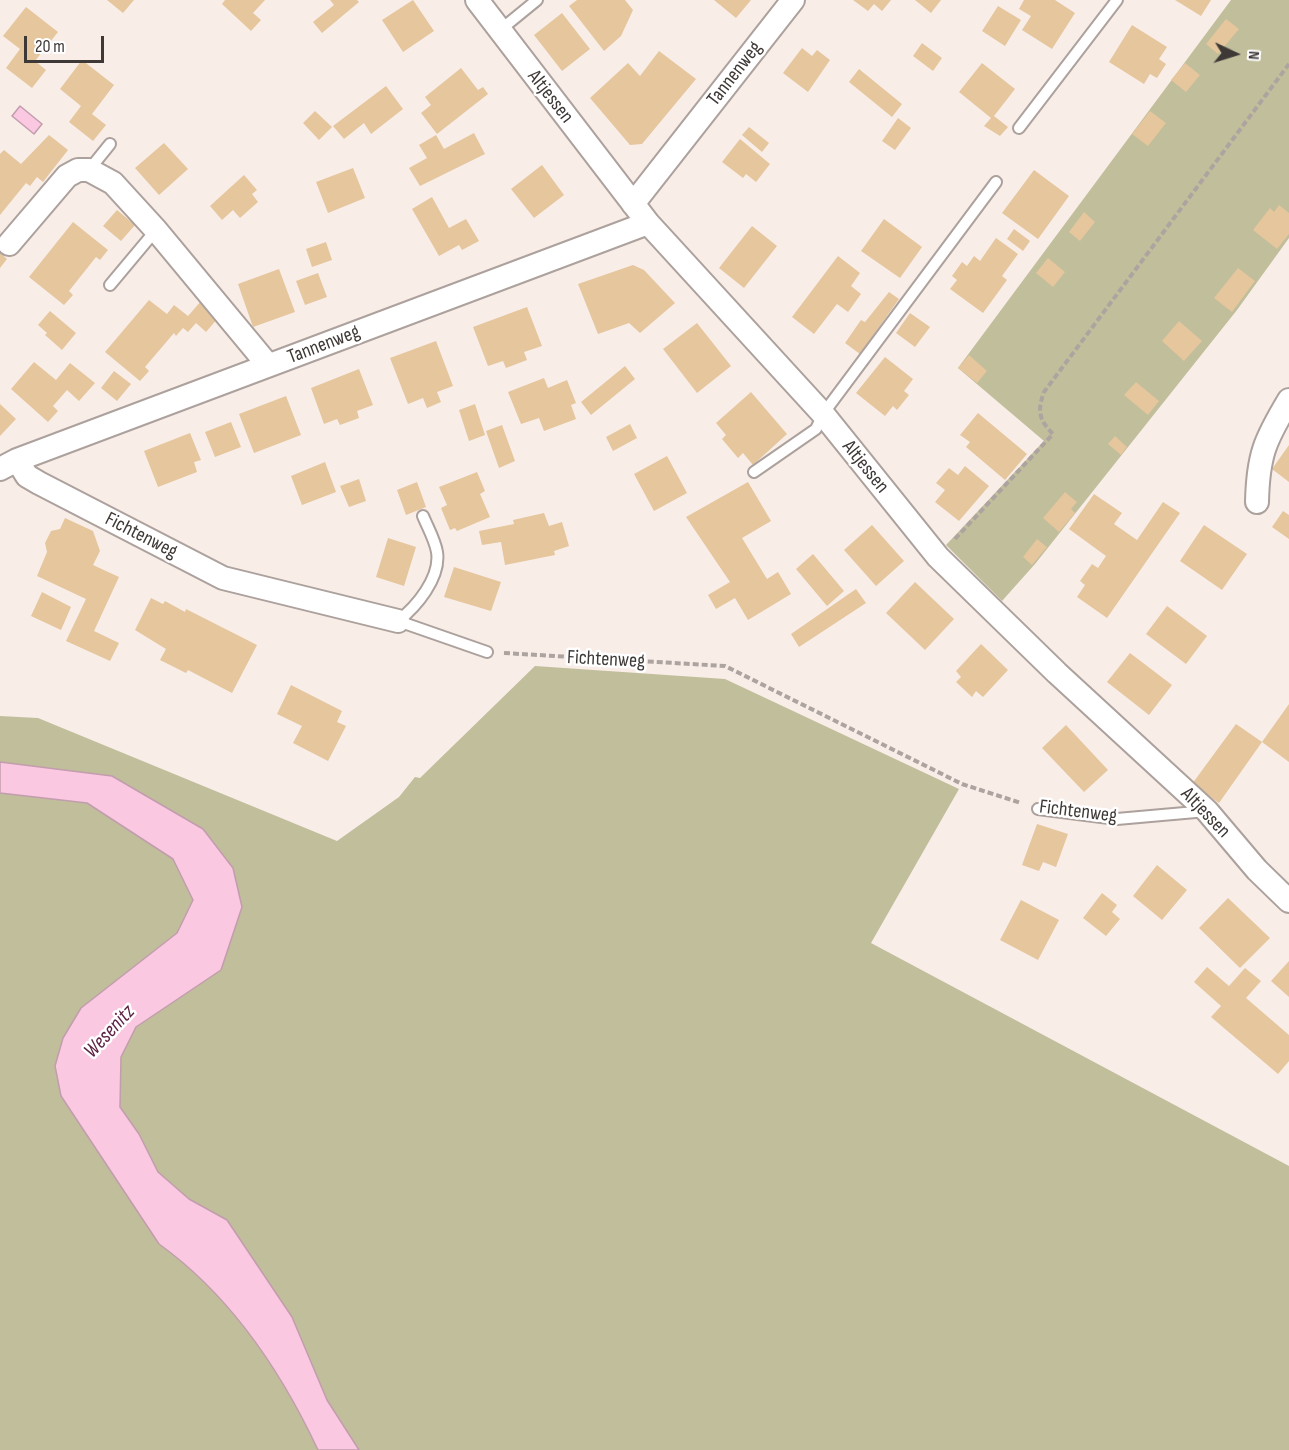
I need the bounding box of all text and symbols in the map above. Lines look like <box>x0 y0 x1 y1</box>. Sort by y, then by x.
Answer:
scale bar <box>27 24 106 62</box>
north arrow <box>1205 24 1265 84</box>
text: 20 m <box>35 36 65 57</box>
street label: Tannenweg <box>702 37 768 111</box>
text: N <box>1244 50 1263 60</box>
street label: Altjessen <box>522 66 578 128</box>
street label: Tannenweg <box>285 320 363 370</box>
street label: Altjessen <box>836 436 894 498</box>
street label: Fichtenweg <box>101 508 181 564</box>
street label: Fichtenweg <box>566 646 646 674</box>
street label: Altjessen <box>1175 783 1235 843</box>
street label: Fichtenweg <box>1038 795 1118 829</box>
water label: Wesenitz <box>79 1000 141 1064</box>

